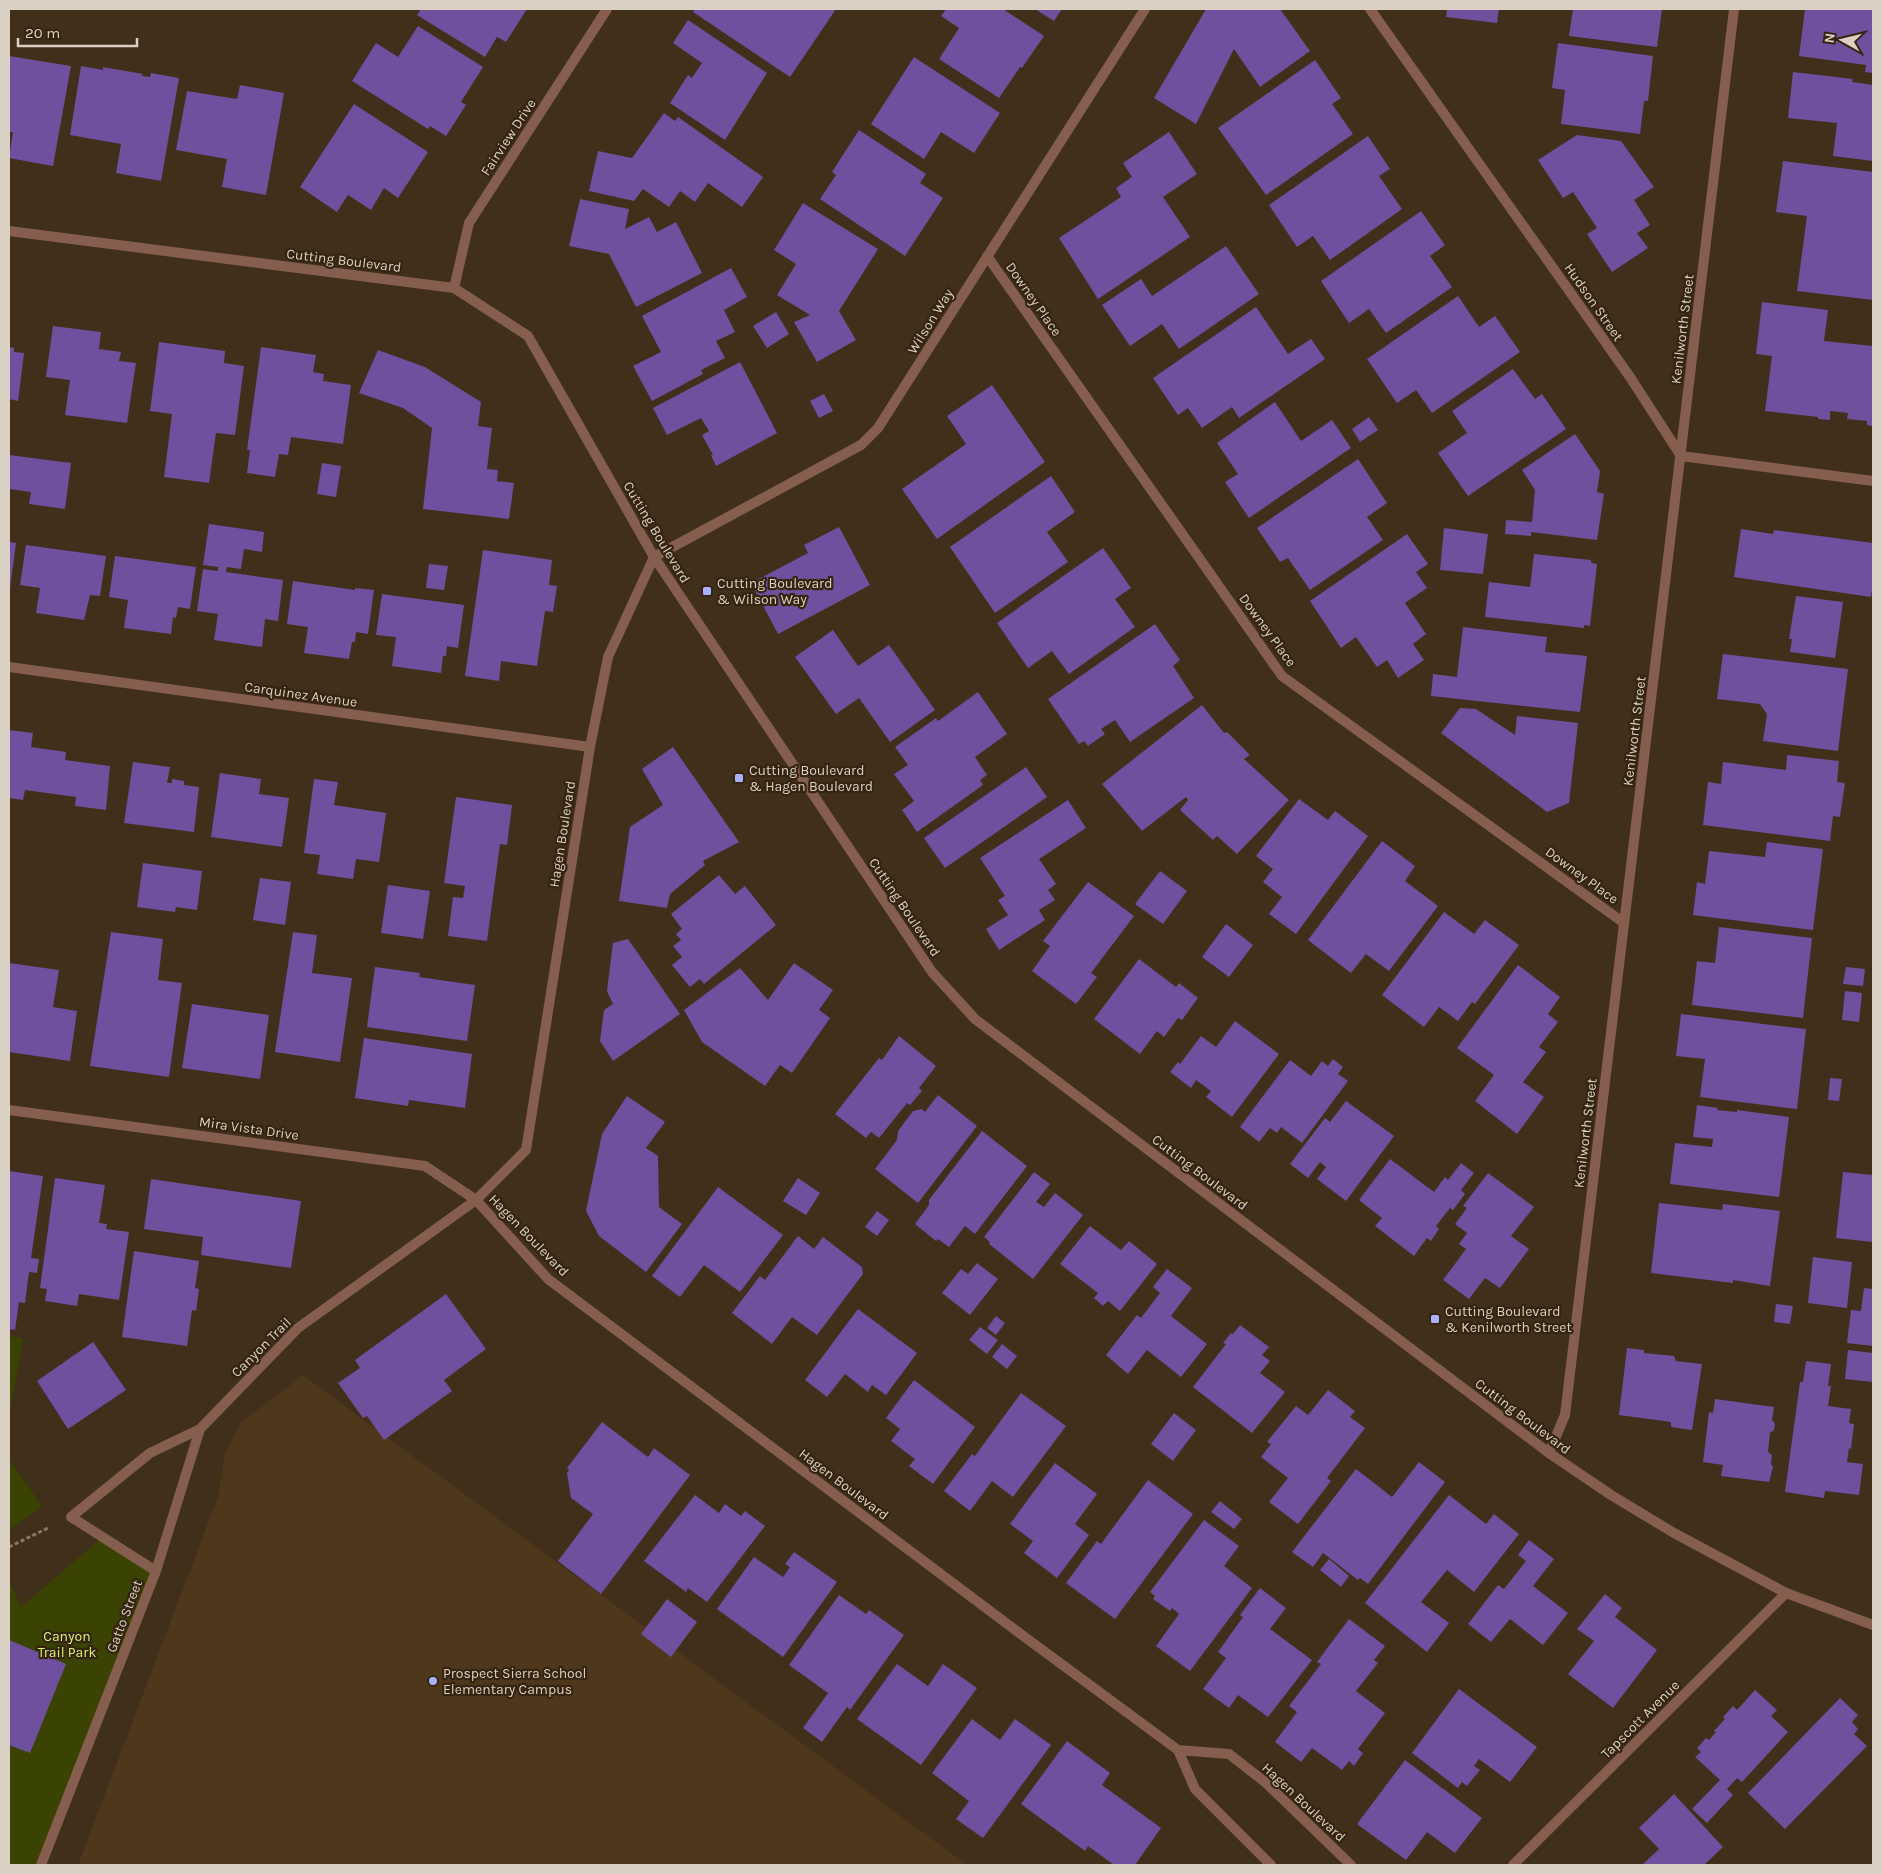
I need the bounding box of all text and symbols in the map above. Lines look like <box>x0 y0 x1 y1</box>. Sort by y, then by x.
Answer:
scale bar <box>18 15 136 47</box>
north arrow <box>1817 15 1867 65</box>
text: 20 m <box>25 24 60 42</box>
text: N <box>1821 32 1839 44</box>
street label: Fairview Drive <box>477 96 540 179</box>
street label: Cutting Boulevard <box>286 245 402 276</box>
street label: Downey Place <box>1002 259 1065 340</box>
street label: Hudson Street <box>1560 260 1627 345</box>
street label: Kenilworth Street <box>1667 273 1698 385</box>
street label: Wilson Way <box>904 285 957 357</box>
street label: Cutting Boulevard <box>620 478 694 586</box>
place label: Cutting Boulevard & Wilson Way <box>717 575 832 608</box>
marker: Cutting Boulevard & Wilson Way <box>701 585 713 597</box>
street label: Downey Place <box>1235 590 1300 670</box>
street label: Kenilworth Street <box>1619 675 1650 787</box>
street label: Carquinez Avenue <box>243 678 358 711</box>
place label: Cutting Boulevard & Hagen Boulevard <box>749 762 873 795</box>
marker: Cutting Boulevard & Hagen Boulevard <box>733 772 745 784</box>
street label: Hagen Boulevard <box>546 779 579 889</box>
street label: Downey Place <box>1542 843 1622 908</box>
street label: Cutting Boulevard <box>865 855 944 960</box>
street label: Kenilworth Street <box>1570 1077 1601 1189</box>
street label: Mira Vista Drive <box>198 1113 300 1144</box>
street label: Cutting Boulevard <box>1148 1131 1251 1214</box>
street label: Hagen Boulevard <box>485 1191 572 1280</box>
place label: Cutting Boulevard & Kenilworth Street <box>1445 1303 1572 1336</box>
marker: Cutting Boulevard & Kenilworth Street <box>1429 1313 1441 1325</box>
street label: Canyon Trail <box>228 1314 295 1381</box>
street label: Cutting Boulevard <box>1471 1375 1574 1458</box>
street label: Hagen Boulevard <box>795 1445 892 1524</box>
street label: Gatto Street <box>103 1577 146 1655</box>
park label: Canyon Trail Park <box>38 1628 96 1661</box>
place label: Prospect Sierra School Elementary Campus <box>443 1665 586 1698</box>
marker: Prospect Sierra School Elementary Campus <box>427 1675 439 1687</box>
street label: Tapscott Avenue <box>1598 1677 1683 1762</box>
street label: Hagen Boulevard <box>1258 1759 1349 1845</box>

